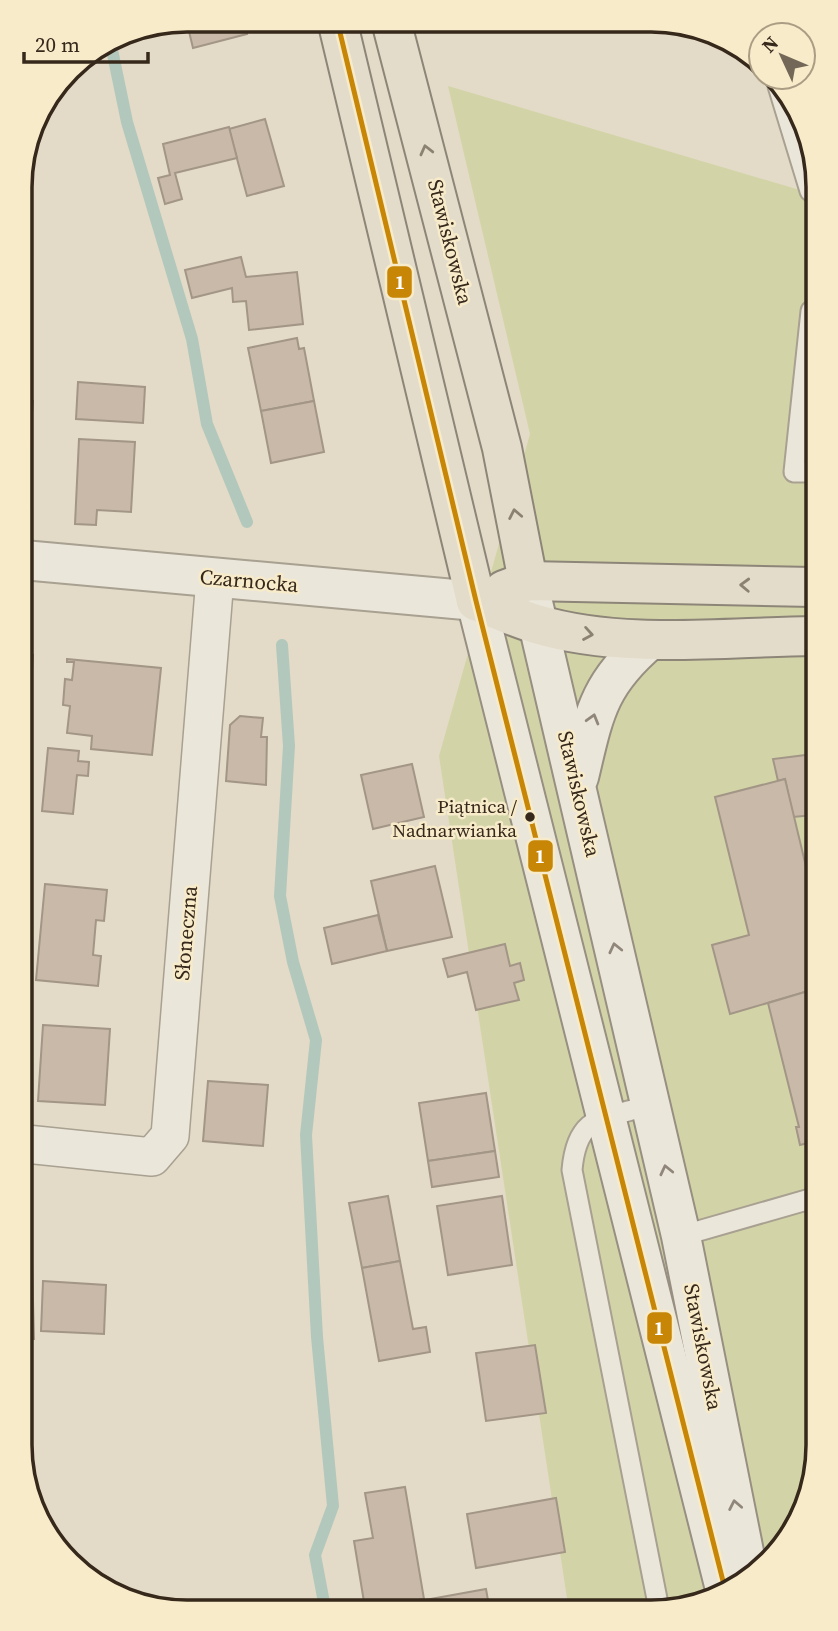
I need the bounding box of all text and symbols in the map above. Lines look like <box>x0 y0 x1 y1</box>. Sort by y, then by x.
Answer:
scale bar <box>24 21 149 65</box>
north arrow <box>747 21 817 91</box>
text: 20 m <box>35 30 80 59</box>
text: N <box>756 30 784 58</box>
one-way arrow <box>420 144 434 156</box>
street label: Stawiskowska <box>421 176 480 308</box>
line badge: 1 <box>386 265 413 299</box>
text: 1 <box>395 269 405 295</box>
one-way arrow <box>509 508 524 520</box>
street label: Czarnocka <box>199 562 300 599</box>
one-way arrow <box>739 577 750 592</box>
one-way arrow <box>582 625 594 640</box>
one-way arrow <box>585 714 599 726</box>
street label: Stawiskowska <box>551 728 608 860</box>
place label: Piątnica / Nadnarwianka <box>392 793 518 843</box>
marker: Piątnica / Nadnarwianka <box>523 810 537 824</box>
line badge: 1 <box>527 839 554 873</box>
text: 1 <box>535 843 545 869</box>
street label: Słoneczna <box>167 884 204 982</box>
one-way arrow <box>608 942 623 954</box>
one-way arrow <box>659 1164 674 1176</box>
street label: Stawiskowska <box>677 1281 730 1413</box>
line badge: 1 <box>646 1311 673 1345</box>
text: 1 <box>654 1315 664 1341</box>
one-way arrow <box>728 1499 743 1511</box>

